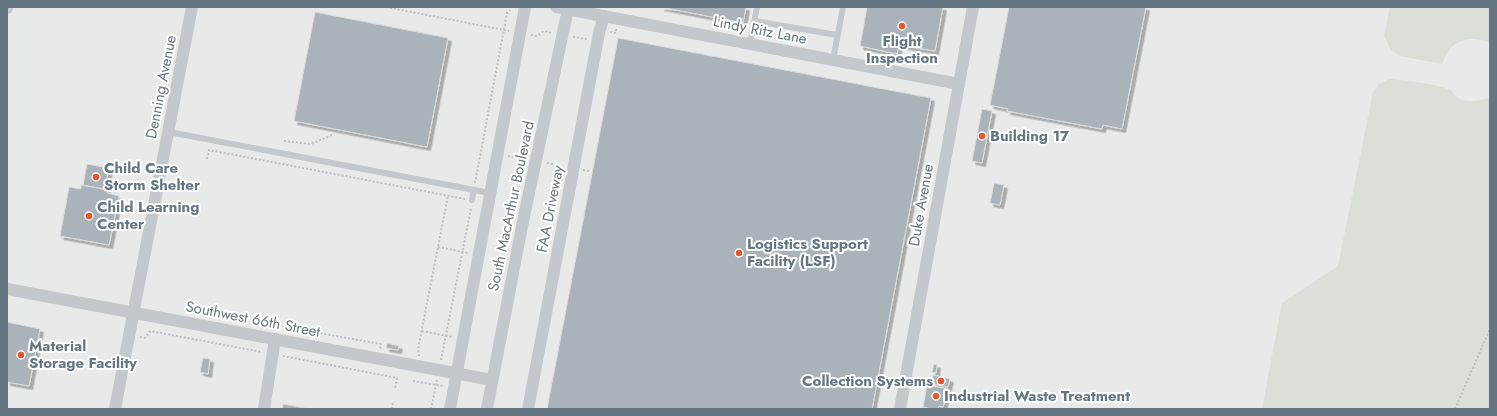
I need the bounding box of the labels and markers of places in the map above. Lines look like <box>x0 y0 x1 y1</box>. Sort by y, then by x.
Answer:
marker: Flight Inspection <box>897 21 907 31</box>
place label: Flight Inspection <box>866 30 938 69</box>
place label: Building 17 <box>990 125 1070 147</box>
marker: Building 17 <box>977 131 987 141</box>
place label: Child Care Storm Shelter <box>104 157 201 196</box>
marker: Child Care Storm Shelter <box>91 172 101 182</box>
place label: Child Learning Center <box>97 196 199 235</box>
marker: Child Learning Center <box>84 211 94 221</box>
place label: Logistics Support Facility (LSF) <box>747 233 868 272</box>
marker: Logistics Support Facility (LSF) <box>734 248 744 258</box>
place label: Material Storage Facility <box>29 335 137 374</box>
marker: Material Storage Facility <box>16 350 26 360</box>
place label: Collection Systems <box>802 370 933 392</box>
marker: Collection Systems <box>936 376 946 386</box>
place label: Industrial Waste Treatment <box>944 385 1130 407</box>
marker: Industrial Waste Treatment <box>931 391 941 401</box>

